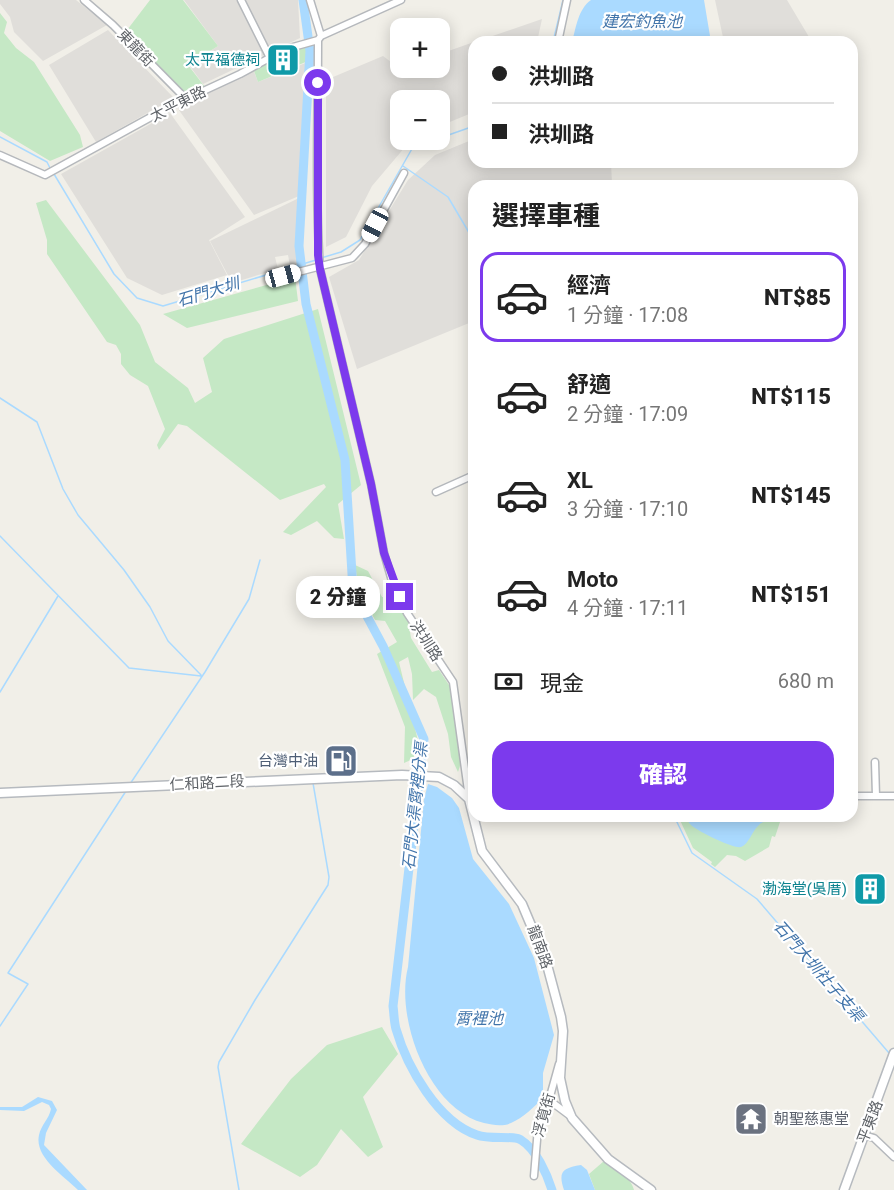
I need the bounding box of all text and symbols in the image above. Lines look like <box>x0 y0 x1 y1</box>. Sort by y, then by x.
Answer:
water label: 建宏釣魚池 <box>602 12 684 31</box>
map controls <box>390 18 450 150</box>
button: + <box>390 18 450 78</box>
street label: 東龍街 <box>114 26 158 70</box>
building icon: 太平福德祠 <box>265 42 301 78</box>
place label: 太平福德祠 <box>185 51 260 69</box>
text: 洪圳路 <box>528 64 594 89</box>
route start <box>304 69 331 96</box>
street label: 太平東路 <box>147 82 209 126</box>
button: − <box>390 90 450 150</box>
text: 洪圳路 <box>528 122 594 147</box>
text: 選擇車種 <box>492 200 600 232</box>
car <box>359 205 391 245</box>
car <box>263 263 303 289</box>
icon: car <box>495 270 549 324</box>
water label: 石門大圳 <box>175 273 243 310</box>
text: 經濟 <box>567 273 611 298</box>
text: NT$85 <box>764 285 831 310</box>
text: 1 分鐘 · 17:08 <box>567 303 688 327</box>
icon: car <box>495 369 549 423</box>
text: 舒適 <box>567 372 611 397</box>
text: NT$115 <box>751 384 831 409</box>
text: 2 分鐘 · 17:09 <box>567 402 688 426</box>
icon: car <box>495 468 549 522</box>
text: XL <box>567 468 593 493</box>
text: NT$145 <box>751 483 831 508</box>
text: 3 分鐘 · 17:10 <box>567 497 688 521</box>
icon: car <box>495 567 549 621</box>
text: Moto <box>567 567 618 592</box>
callout: 2 分鐘 <box>295 576 379 618</box>
text: NT$151 <box>751 582 831 607</box>
route end <box>386 583 413 610</box>
text: 2 分鐘 <box>310 585 366 609</box>
text: 4 分鐘 · 17:11 <box>567 596 688 620</box>
street label: 洪圳路 <box>406 617 446 665</box>
icon: cash <box>492 665 525 698</box>
text: 680 m <box>778 669 834 693</box>
text: 現金 <box>540 671 584 696</box>
water label: 石門大渠霄裡分渠 <box>399 739 431 871</box>
button: 確認 <box>492 741 834 810</box>
fuel station icon: 台灣中油 <box>323 743 359 779</box>
place label: 台灣中油 <box>258 752 318 770</box>
street label: 仁和路二段 <box>169 772 245 794</box>
building icon: 渤海堂(吳厝) <box>852 871 888 907</box>
place label: 渤海堂(吳厝) <box>762 880 847 898</box>
water label: 石門大圳社子支渠 <box>770 916 869 1027</box>
street label: 龍南路 <box>524 923 556 971</box>
water label: 霄裡池 <box>455 1009 505 1028</box>
street label: 浮筧街 <box>529 1091 559 1139</box>
street label: 平東路 <box>854 1098 886 1146</box>
temple icon: 朝聖慈惠堂 <box>733 1101 769 1137</box>
place label: 朝聖慈惠堂 <box>774 1110 849 1128</box>

